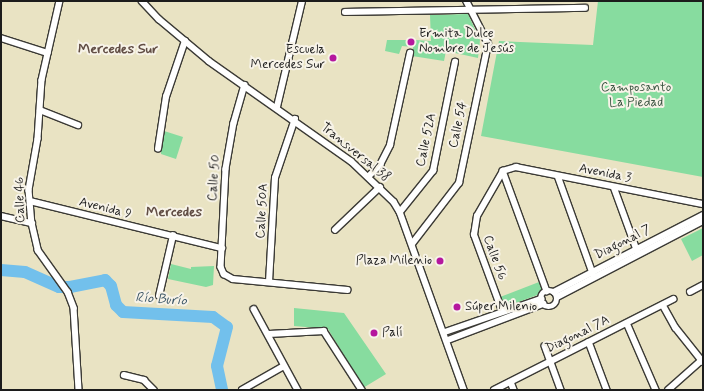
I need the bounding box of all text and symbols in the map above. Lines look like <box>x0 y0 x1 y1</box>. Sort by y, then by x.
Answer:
place label: Ermita Dulce Nombre de Jesús <box>419 27 514 58</box>
marker: Ermita Dulce Nombre de Jesús <box>406 37 416 47</box>
district label: Mercedes Sur <box>78 41 158 57</box>
place label: Escuela Mercedes Sur <box>251 43 325 74</box>
marker: Escuela Mercedes Sur <box>328 53 338 63</box>
park label: Camposanto La Piedad <box>601 81 671 112</box>
street label: Calle 54 <box>446 100 472 150</box>
street label: Calle 52A <box>414 112 440 168</box>
street label: Transversal 38 <box>317 120 393 186</box>
street label: Calle 50 <box>206 154 224 202</box>
street label: Avenida 3 <box>577 161 633 187</box>
street label: Calle 46 <box>13 177 29 223</box>
street label: Calle 50A <box>254 183 272 239</box>
street label: Avenida 9 <box>77 195 133 223</box>
district label: Mercedes <box>146 204 202 220</box>
street label: Diagonal 7 <box>592 222 654 264</box>
street label: Calle 56 <box>479 234 509 282</box>
place label: Plaza Milenio <box>355 253 432 269</box>
marker: Plaza Milenio <box>435 256 445 266</box>
water label: Río Burío <box>134 289 188 309</box>
place label: Súper Milenio <box>465 299 541 315</box>
marker: Súper Milenio <box>452 302 462 312</box>
street label: Diagonal 7A <box>543 313 613 357</box>
place label: Palí <box>382 325 403 341</box>
marker: Palí <box>369 328 379 338</box>

